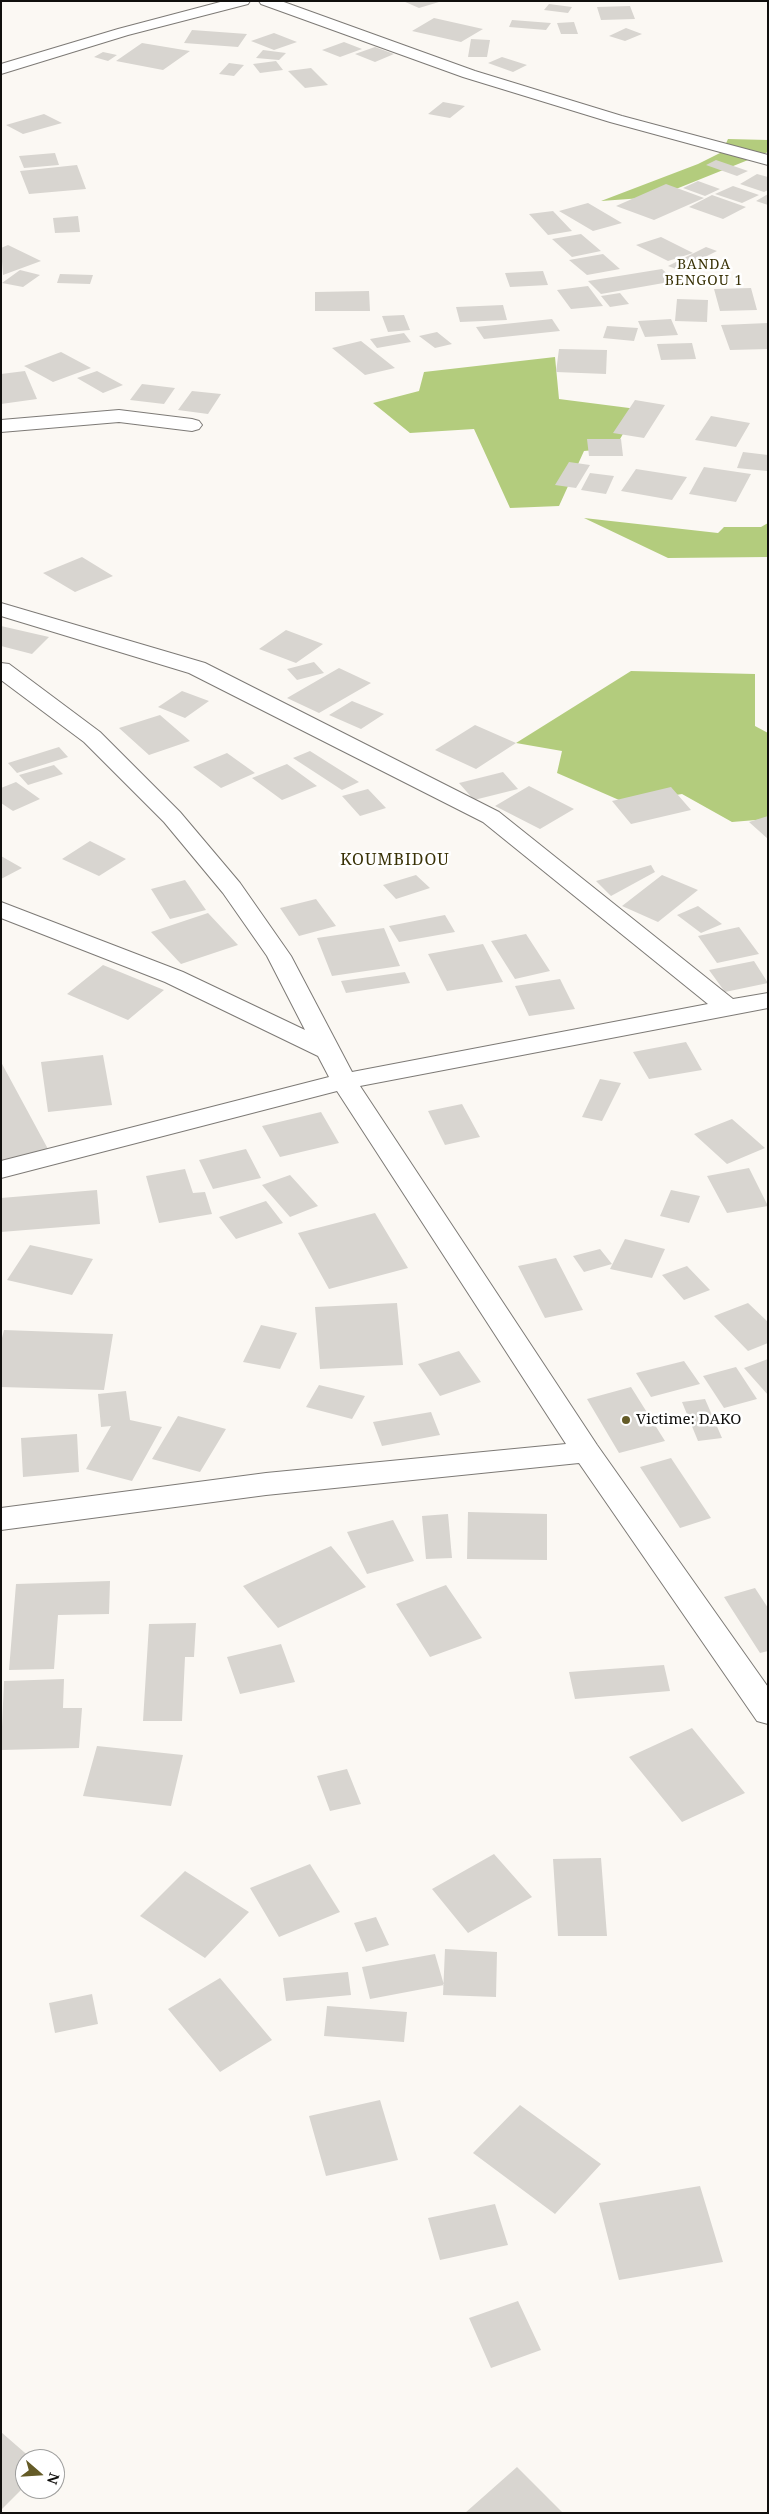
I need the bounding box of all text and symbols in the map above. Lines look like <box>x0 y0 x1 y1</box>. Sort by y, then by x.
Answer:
district label: BANDA BENGOU 1 <box>664 257 744 290</box>
district label: KOUMBIDOU <box>339 850 451 870</box>
place label: Victime: DAKO <box>636 1411 741 1429</box>
marker: Victime: DAKO <box>620 1414 632 1426</box>
north arrow <box>15 2449 65 2499</box>
text: N <box>43 2470 64 2487</box>

